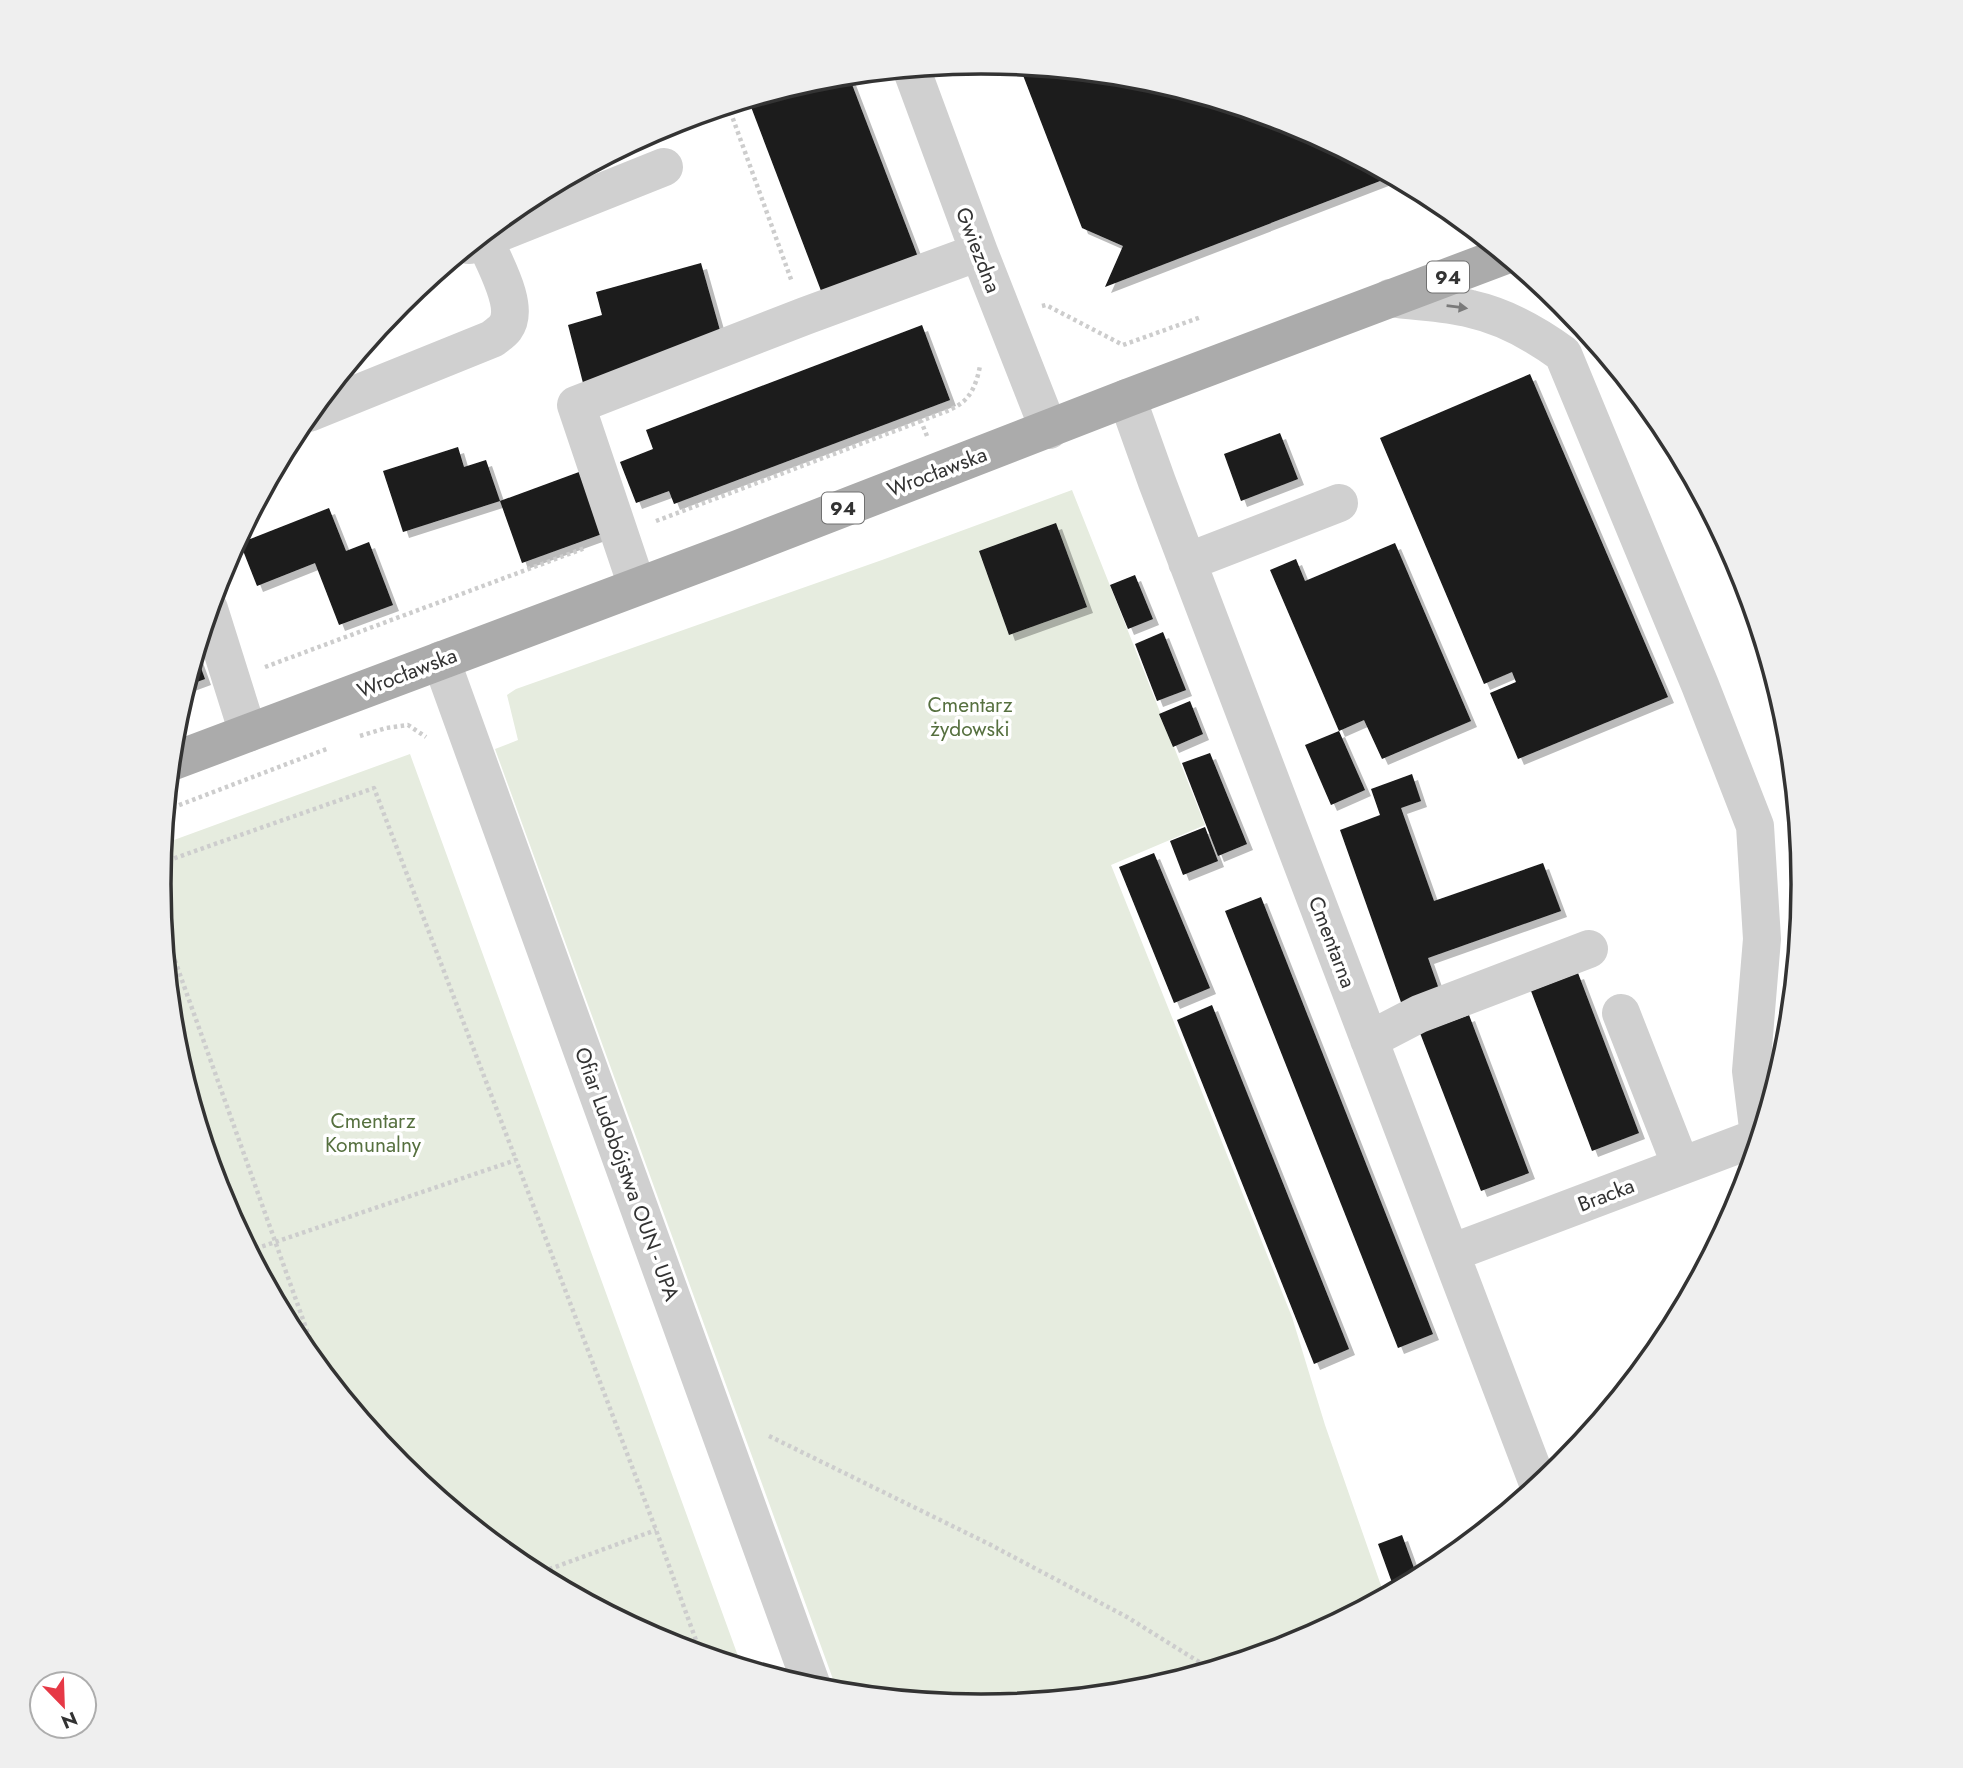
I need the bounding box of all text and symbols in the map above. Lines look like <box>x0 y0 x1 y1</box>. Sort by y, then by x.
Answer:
street label: Gwiezdna <box>948 203 1008 297</box>
road number: 94 <box>1427 262 1469 292</box>
one-way arrow <box>1446 301 1468 312</box>
street label: Wrocławska <box>883 439 991 505</box>
road number: 94 <box>822 492 864 524</box>
street label: Wrocławska <box>353 640 461 706</box>
park label: Cmentarz żydowski <box>927 690 1013 744</box>
street label: Cmentarna <box>1301 892 1363 992</box>
street label: Ofiar Ludobójstwa OUN - UPA <box>567 1043 687 1305</box>
park label: Cmentarz Komunalny <box>325 1106 422 1160</box>
street label: Bracka <box>1573 1171 1639 1219</box>
north arrow <box>28 1670 98 1740</box>
text: N <box>57 1705 82 1736</box>

